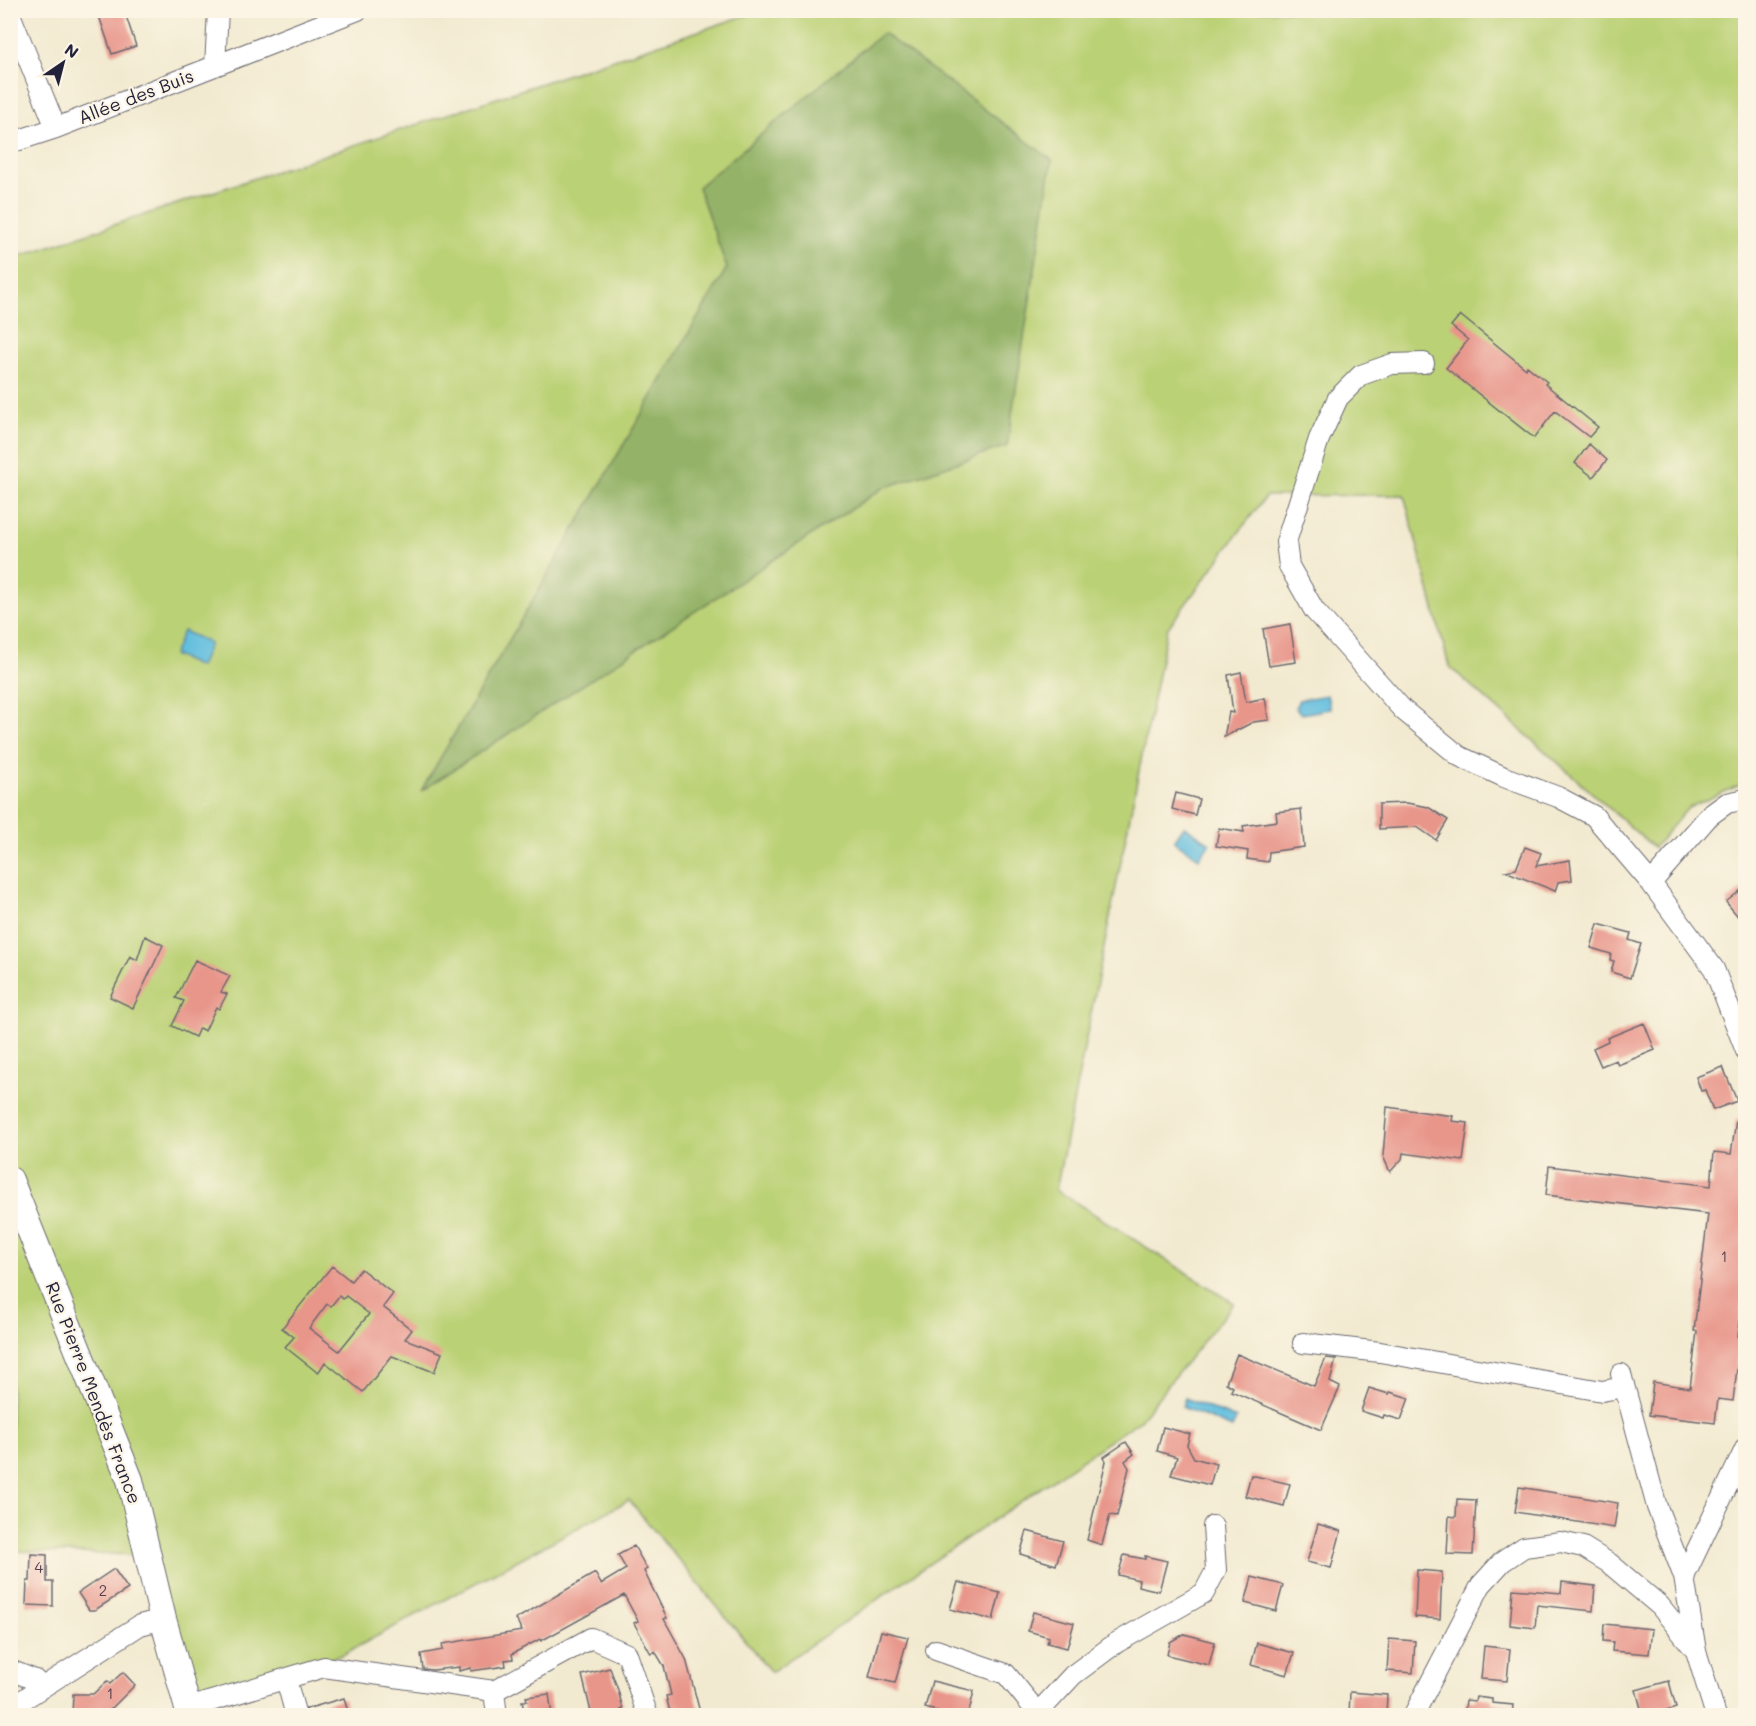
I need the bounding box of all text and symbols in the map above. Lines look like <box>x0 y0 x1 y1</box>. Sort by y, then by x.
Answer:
north arrow <box>33 33 93 93</box>
text: N <box>61 38 83 62</box>
street label: Allée des Buis <box>74 63 197 129</box>
house number: 1 <box>1721 1246 1727 1266</box>
street label: Rue Pierre Mendès France <box>40 1278 147 1507</box>
house number: 4 <box>35 1557 44 1577</box>
house number: 2 <box>99 1580 107 1600</box>
house number: 1 <box>107 1683 113 1703</box>

